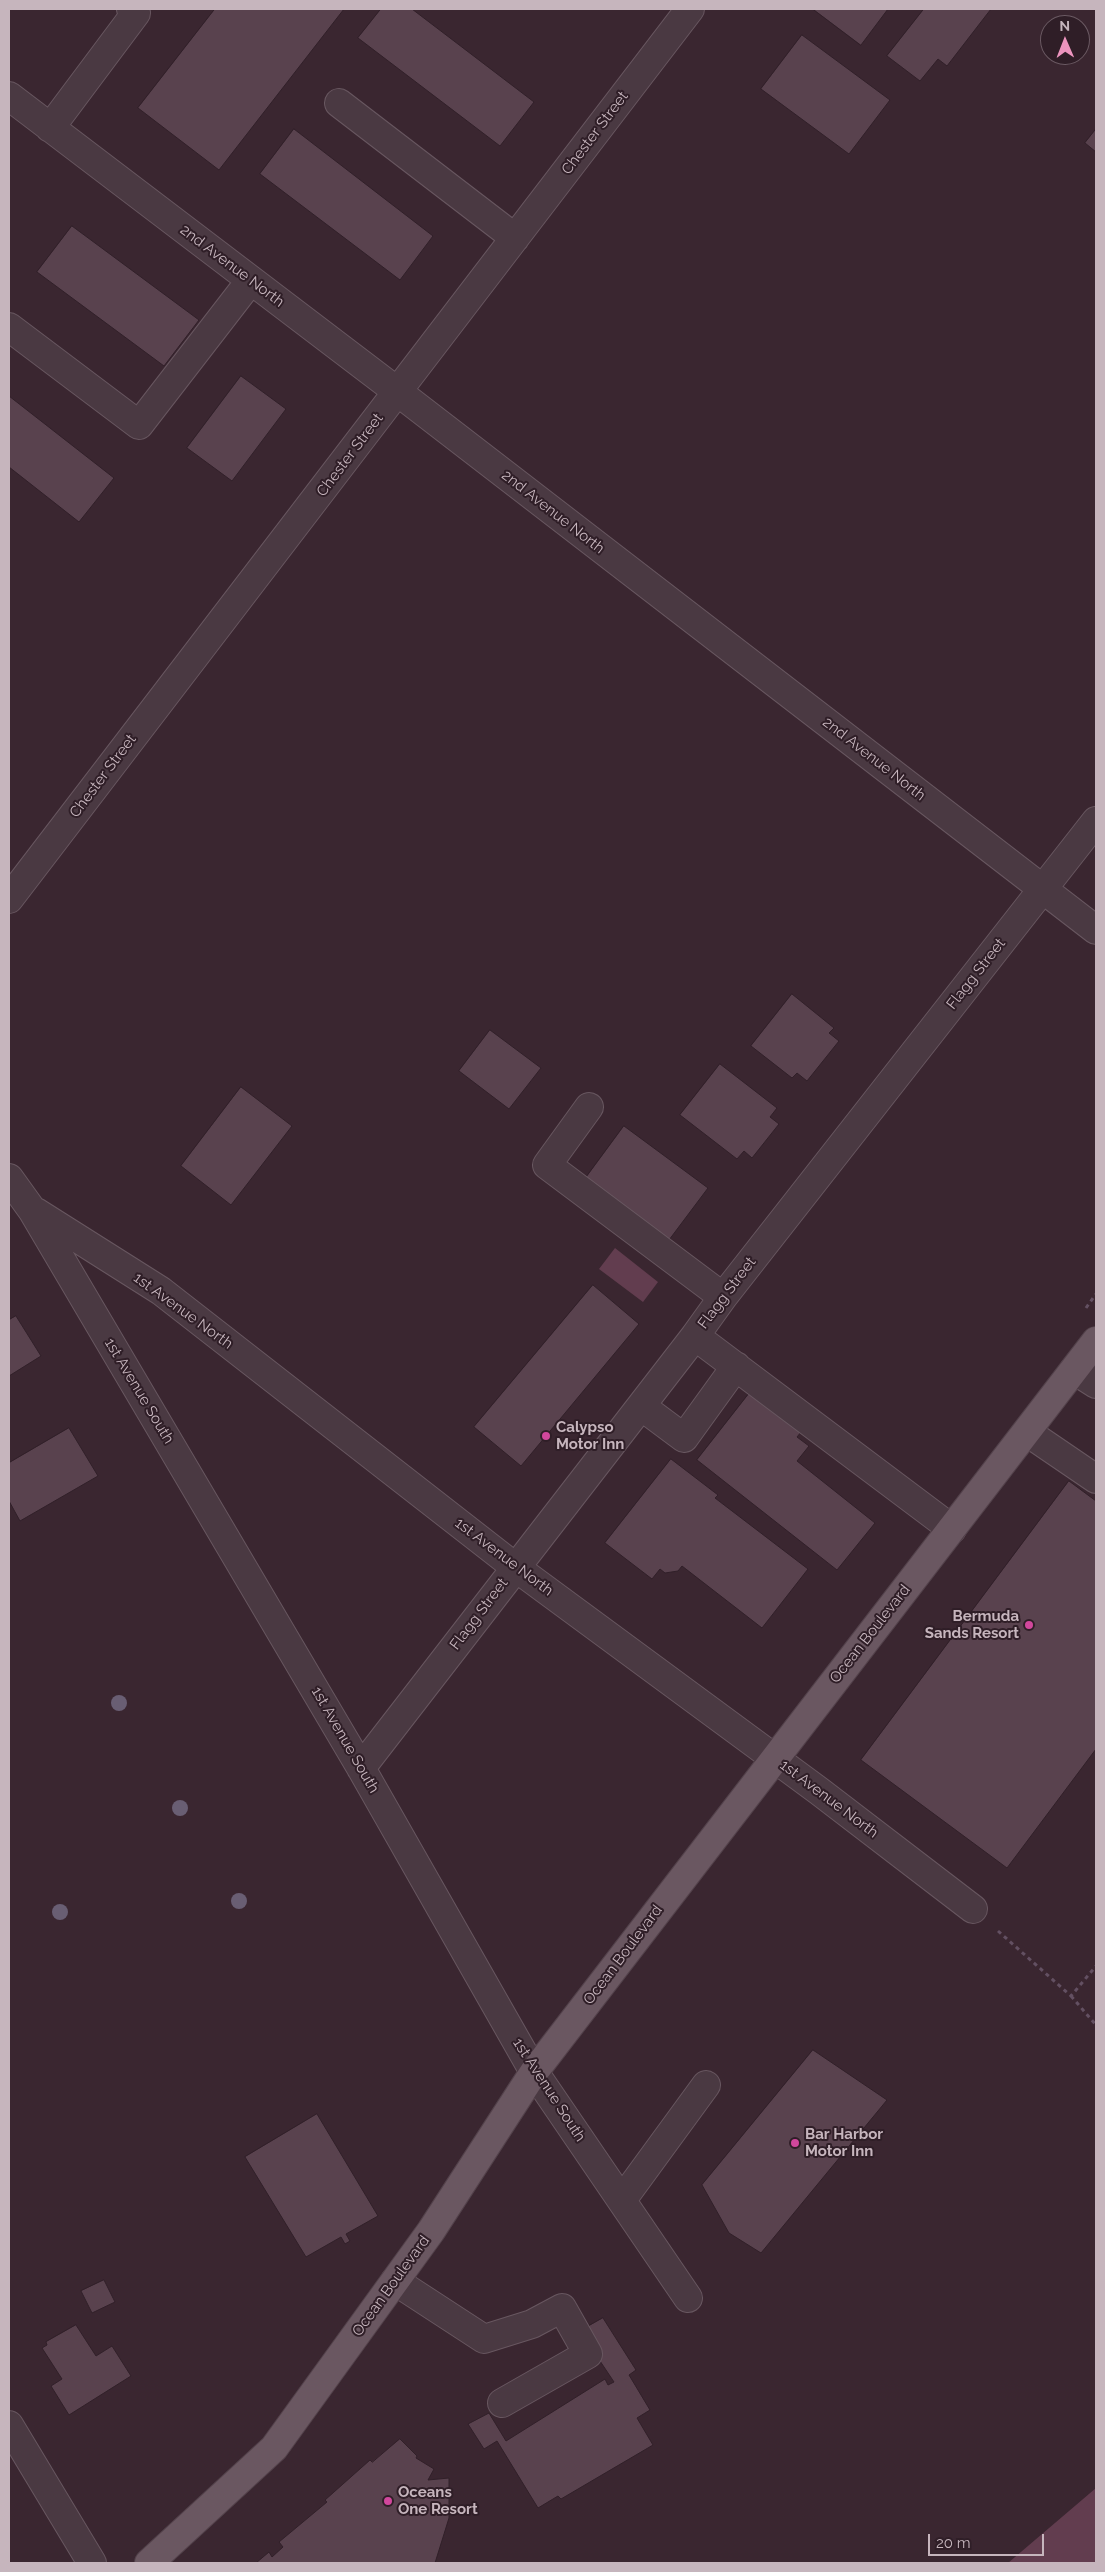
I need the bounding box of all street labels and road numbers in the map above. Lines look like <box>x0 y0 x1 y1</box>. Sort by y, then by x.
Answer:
street label: Chester Street <box>558 88 632 178</box>
street label: 2nd Avenue North <box>176 221 288 311</box>
street label: Chester Street <box>313 410 387 500</box>
street label: 2nd Avenue North <box>498 466 608 558</box>
street label: 2nd Avenue North <box>819 713 929 805</box>
street label: Chester Street <box>66 731 140 821</box>
street label: Flagg Street <box>943 935 1009 1013</box>
street label: Flagg Street <box>694 1254 760 1332</box>
street label: 1st Avenue North <box>130 1269 236 1353</box>
street label: 1st Avenue South <box>100 1335 178 1447</box>
street label: 1st Avenue North <box>451 1514 557 1600</box>
street label: Flagg Street <box>446 1575 512 1653</box>
street label: Ocean Boulevard <box>826 1581 914 1687</box>
street label: 1st Avenue South <box>307 1684 383 1796</box>
street label: 1st Avenue North <box>776 1756 882 1842</box>
street label: Ocean Boulevard <box>580 1902 666 2008</box>
street label: 1st Avenue South <box>509 2035 589 2145</box>
street label: Ocean Boulevard <box>349 2232 433 2340</box>

